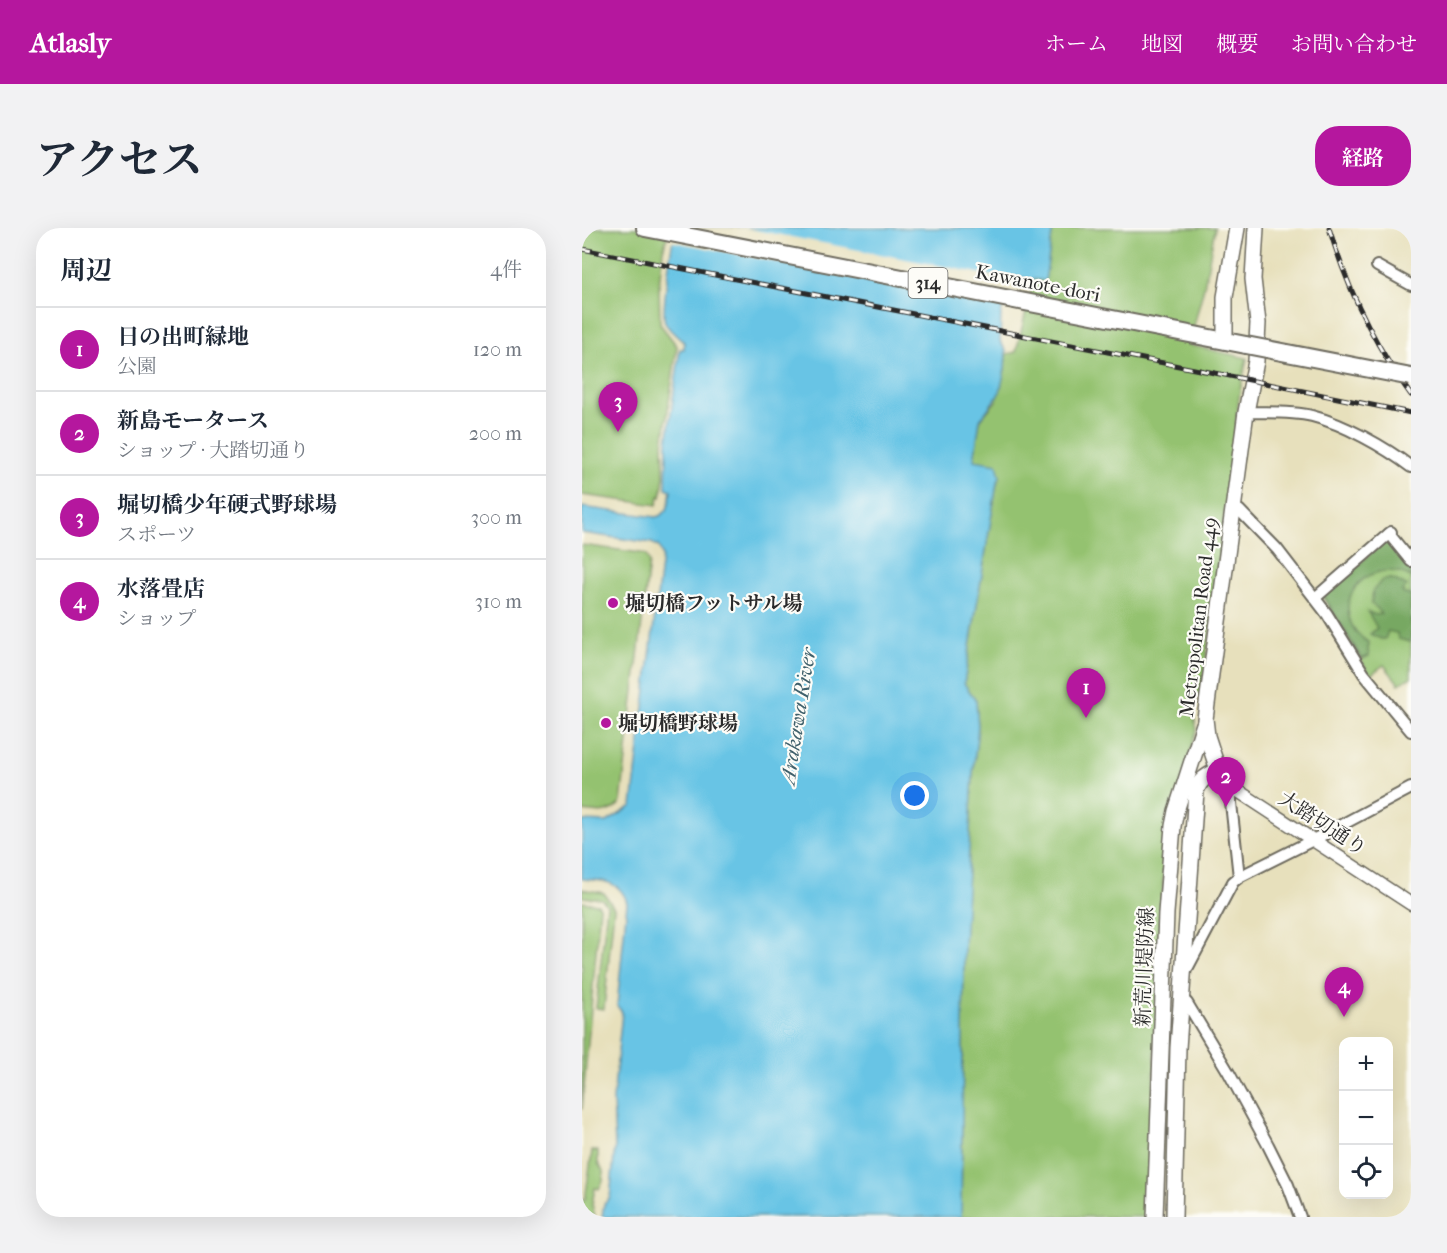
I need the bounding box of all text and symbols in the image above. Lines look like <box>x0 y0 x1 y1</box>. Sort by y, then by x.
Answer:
text: Atlasly <box>30 26 111 59</box>
text: ホーム <box>1045 32 1108 56</box>
text: 地図 <box>1141 32 1183 56</box>
text: 概要 <box>1216 32 1258 56</box>
text: お問い合わせ <box>1291 32 1417 56</box>
button: 経路 <box>1315 126 1411 186</box>
text: アクセス <box>36 136 203 185</box>
text: 周辺 <box>60 255 112 286</box>
text: 4件 <box>490 258 522 281</box>
street label: Kawanote-dori <box>974 260 1102 307</box>
road number: 314 <box>908 268 948 298</box>
text: 日の出町緑地 <box>117 324 249 350</box>
text: 1 <box>76 338 83 361</box>
text: 120 m <box>473 338 522 361</box>
text: 公園 <box>117 355 157 378</box>
pin: 3 <box>598 382 638 432</box>
text: 新島モータース <box>117 408 269 434</box>
text: 2 <box>74 422 85 445</box>
text: 200 m <box>469 422 522 445</box>
text: ショップ · 大踏切通り <box>117 439 309 462</box>
text: 堀切橋少年硬式野球場 <box>117 492 337 518</box>
text: 3 <box>75 506 84 529</box>
text: 300 m <box>471 506 522 529</box>
street label: Metropolitan Road 449 <box>1175 516 1222 718</box>
text: スポーツ <box>117 523 196 546</box>
text: 水落畳店 <box>117 576 205 602</box>
text: 4 <box>74 590 85 613</box>
text: 310 m <box>475 590 522 613</box>
place label: 堀切橋フットサル場 <box>625 592 803 615</box>
marker: 堀切橋フットサル場 <box>606 596 620 610</box>
text: ショップ <box>117 607 197 630</box>
water label: Arakawa River <box>775 645 821 789</box>
pin: 1 <box>1066 668 1106 718</box>
place label: 堀切橋野球場 <box>618 712 738 735</box>
marker: 堀切橋野球場 <box>599 716 613 730</box>
pin: 2 <box>1206 758 1246 807</box>
your location <box>900 781 929 810</box>
street label: 大踏切通り <box>1275 787 1371 860</box>
street label: 新荒川堤防線 <box>1131 907 1158 1027</box>
pin: 4 <box>1324 968 1364 1017</box>
map controls <box>1339 1037 1393 1199</box>
button: + <box>1339 1037 1393 1091</box>
button: − <box>1339 1091 1393 1145</box>
button: locate <box>1339 1145 1393 1199</box>

